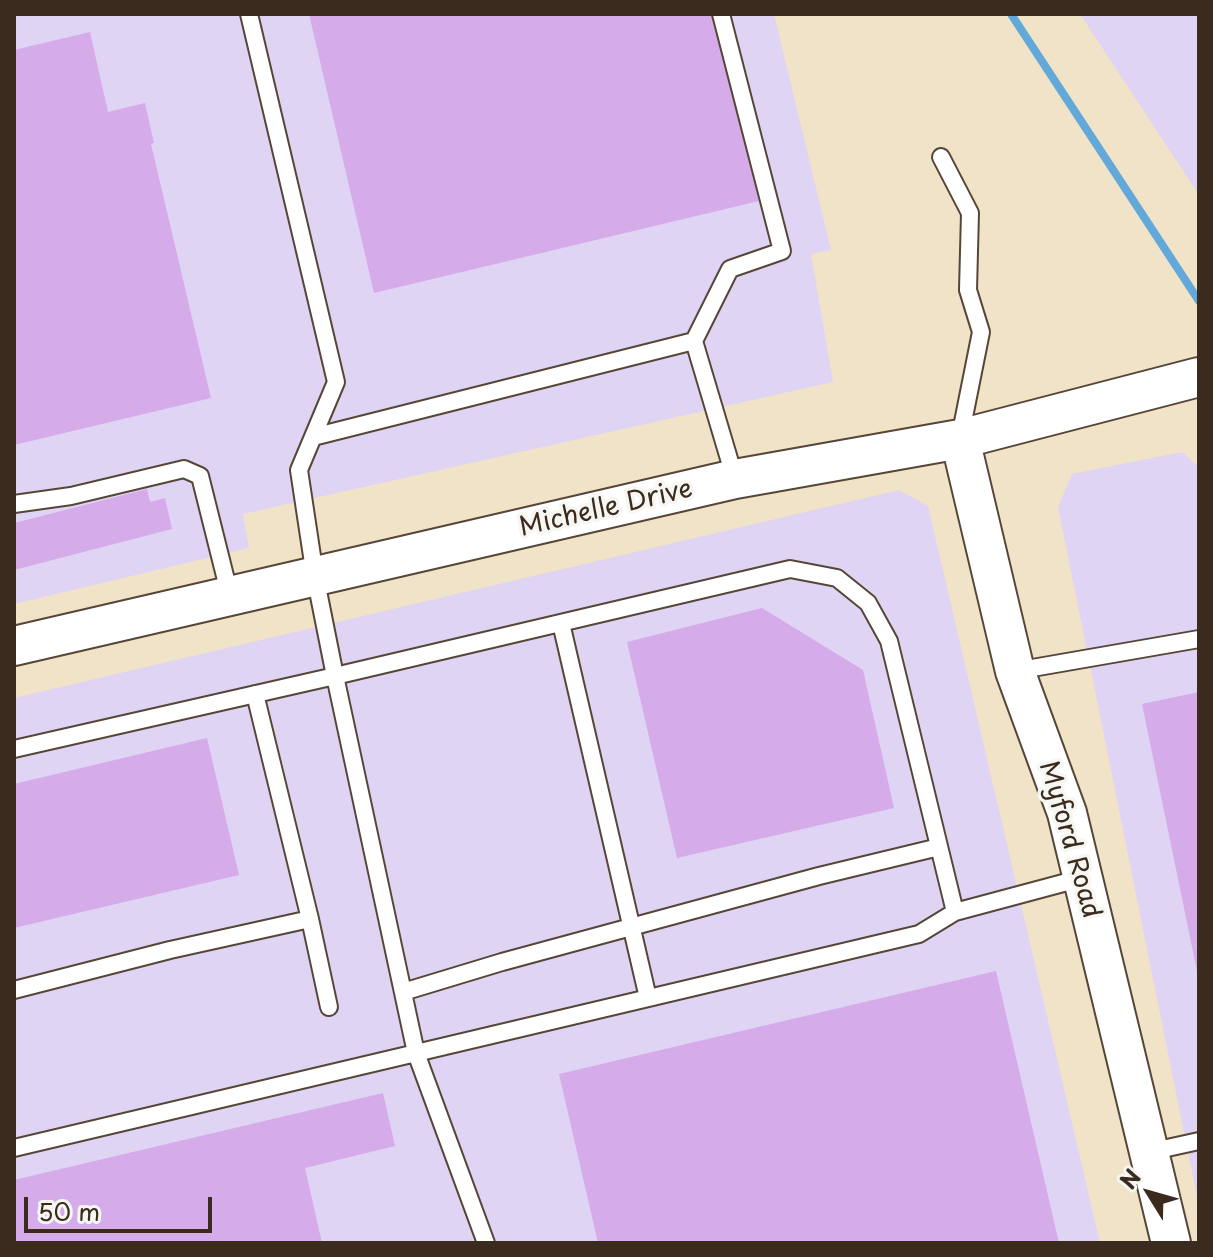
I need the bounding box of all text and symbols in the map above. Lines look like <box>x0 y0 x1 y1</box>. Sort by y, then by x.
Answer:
street label: Michelle Drive <box>516 474 696 544</box>
street label: Myford Road <box>1032 758 1106 922</box>
north arrow <box>1109 1153 1189 1233</box>
text: N <box>1111 1161 1148 1195</box>
scale bar <box>28 1181 216 1231</box>
text: 50 m <box>38 1193 100 1229</box>

